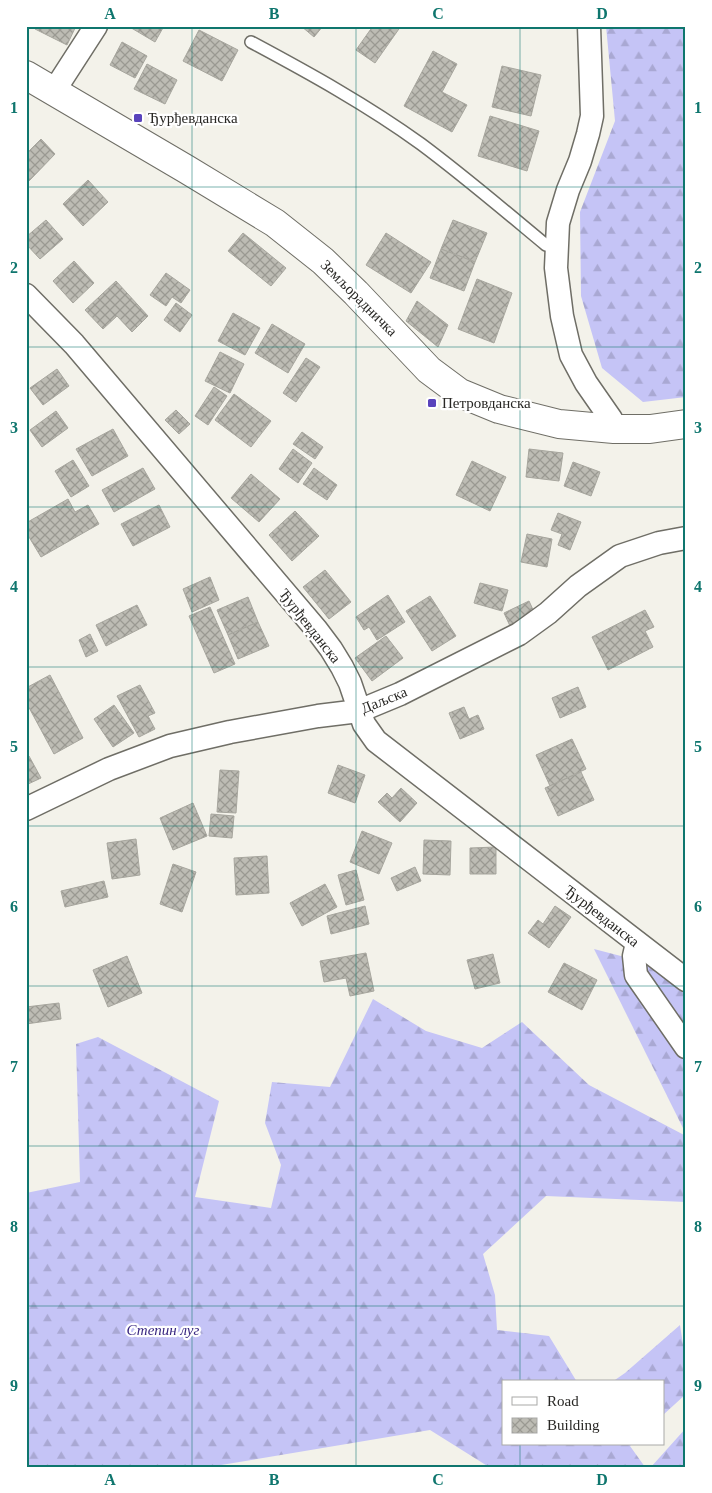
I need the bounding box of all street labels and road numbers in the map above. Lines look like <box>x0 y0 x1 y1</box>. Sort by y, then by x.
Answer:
street label: Земљорадничка <box>318 257 401 340</box>
street label: Ђурђевданска <box>276 586 344 666</box>
street label: Даљска <box>359 683 410 716</box>
street label: Ђурђевданска <box>562 882 642 950</box>

